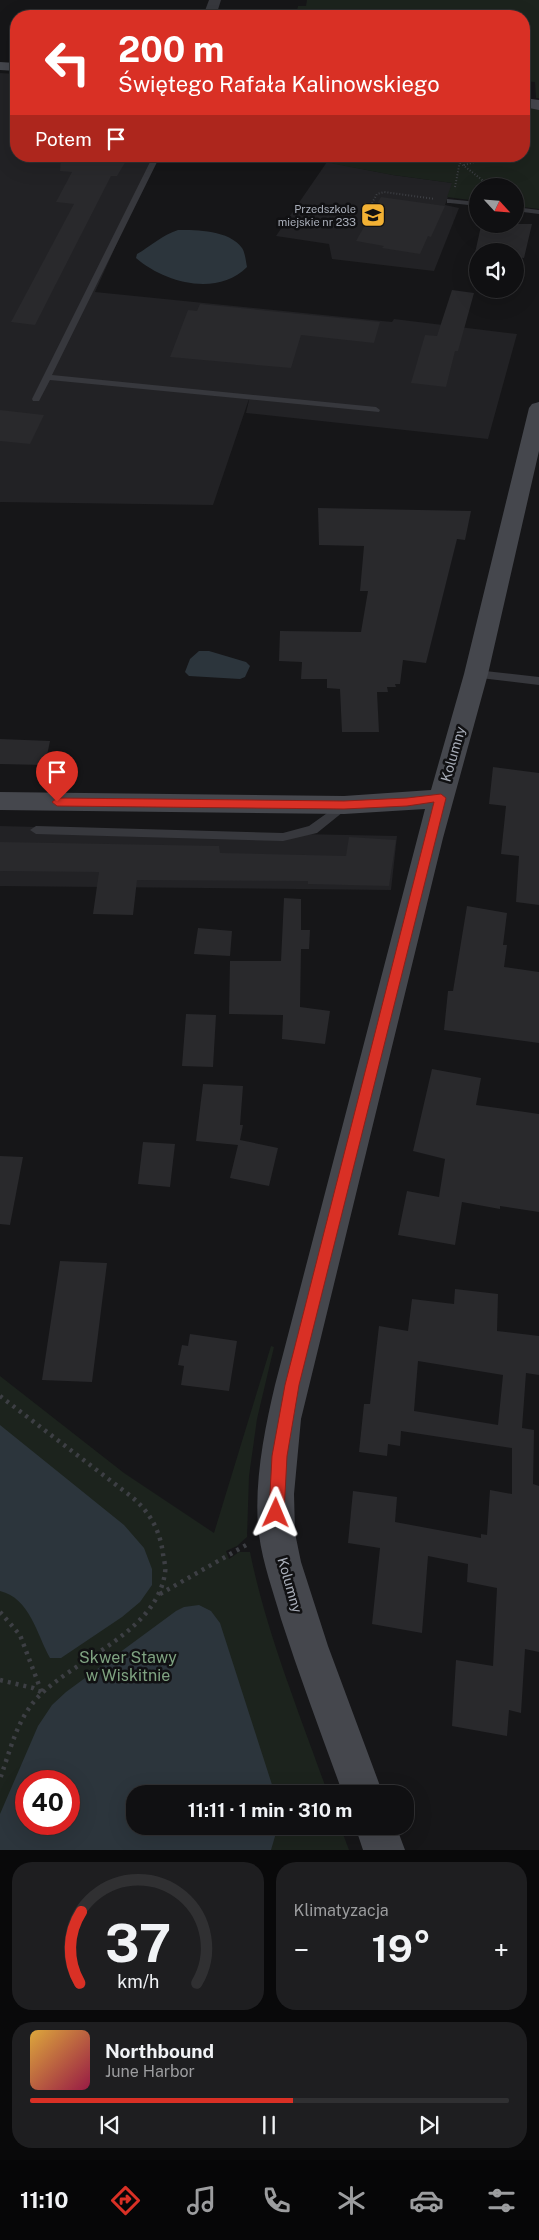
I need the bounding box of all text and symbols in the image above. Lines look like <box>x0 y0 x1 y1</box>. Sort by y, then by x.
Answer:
text: 200 m <box>118 29 224 70</box>
icon: left <box>35 30 100 95</box>
text: Świętego Rafała Kalinowskiego <box>118 71 440 97</box>
icon: arrive <box>102 125 130 153</box>
text: Potem <box>35 128 92 150</box>
north arrow <box>469 178 524 232</box>
map controls <box>469 178 524 298</box>
school or university icon: Przedszkole miejskie nr 233 <box>360 202 386 228</box>
place label: Przedszkole miejskie nr 233 <box>278 203 356 228</box>
button: sound <box>469 243 524 298</box>
street label: Kolumny <box>437 724 469 783</box>
pin <box>36 751 78 802</box>
icon: arrive <box>43 758 71 786</box>
position arrow <box>249 1486 301 1538</box>
street label: Kolumny <box>274 1556 306 1615</box>
park label: Skwer Stawy w Wiskitnie <box>79 1648 177 1685</box>
speed limit sign: 40 <box>15 1770 80 1835</box>
text: 11:11 · 1 min · 310 m <box>188 1799 352 1821</box>
text: Klimatyzacja <box>294 1901 389 1920</box>
text: 37 <box>105 1913 171 1974</box>
text: 19° <box>372 1926 431 1971</box>
text: − <box>294 1933 309 1966</box>
text: + <box>493 1933 509 1966</box>
text: km/h <box>117 1971 159 1992</box>
text: Northbound <box>105 2040 214 2062</box>
text: June Harbor <box>105 2062 195 2081</box>
icon: previous <box>96 2111 124 2139</box>
icon: pause <box>255 2111 283 2139</box>
icon: next <box>415 2111 443 2139</box>
icon: directions <box>108 2183 143 2218</box>
icon: music <box>184 2183 219 2218</box>
icon: phone <box>259 2183 294 2218</box>
icon: climate <box>334 2183 369 2218</box>
icon: car <box>409 2183 444 2218</box>
icon: filters <box>484 2183 519 2218</box>
text: 11:10 <box>20 2187 68 2213</box>

